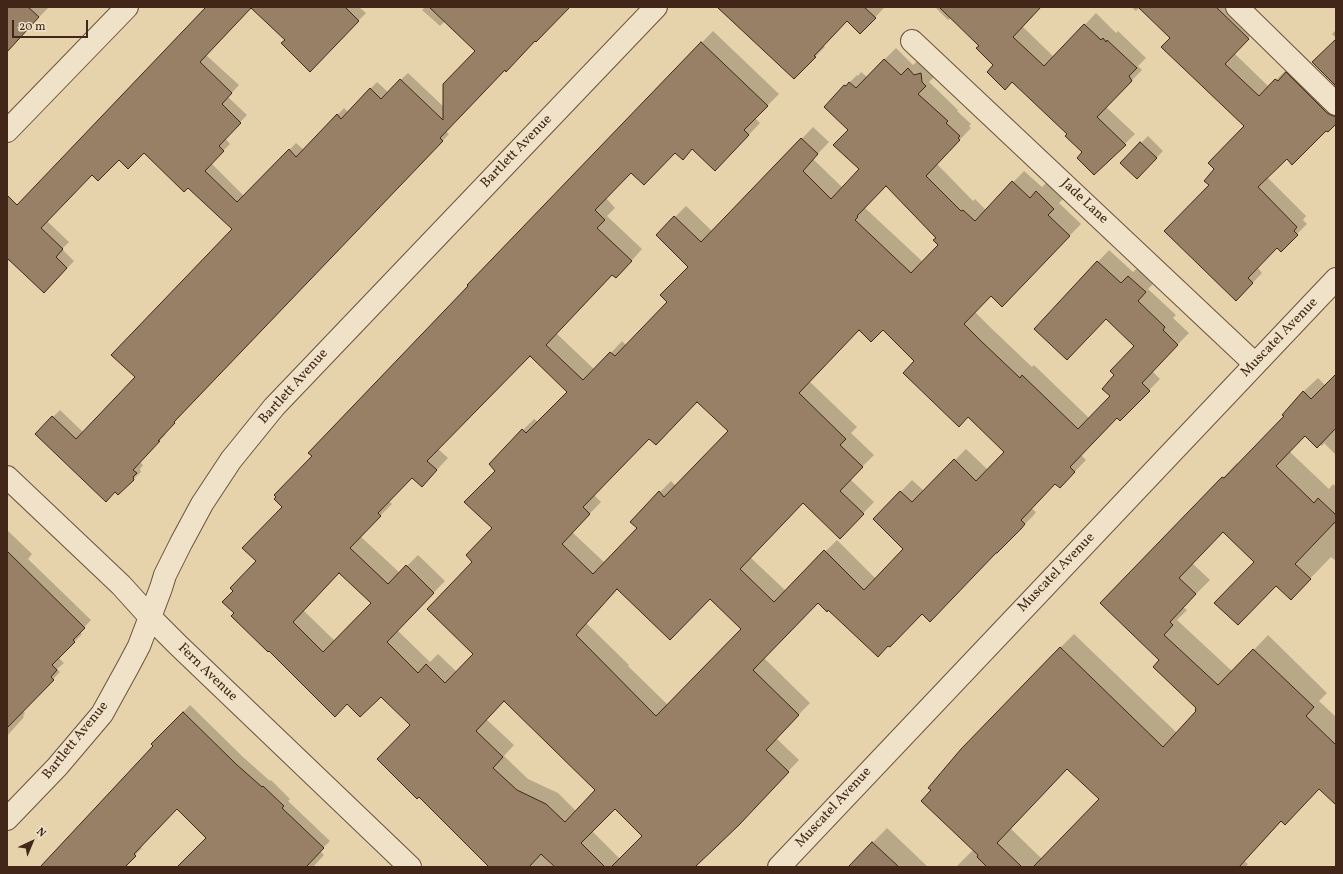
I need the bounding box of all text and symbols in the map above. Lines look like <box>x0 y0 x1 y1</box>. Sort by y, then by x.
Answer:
scale bar <box>14 12 90 38</box>
text: 20 m <box>19 19 46 35</box>
street label: Bartlett Avenue <box>478 112 556 192</box>
street label: Jade Lane <box>1057 176 1111 228</box>
street label: Muscatel Avenue <box>1238 295 1322 381</box>
street label: Bartlett Avenue <box>256 346 332 428</box>
street label: Muscatel Avenue <box>1015 530 1099 616</box>
street label: Fern Avenue <box>174 640 240 706</box>
street label: Bartlett Avenue <box>39 699 113 783</box>
street label: Muscatel Avenue <box>792 764 876 852</box>
north arrow <box>12 822 52 862</box>
text: N <box>33 825 49 841</box>

